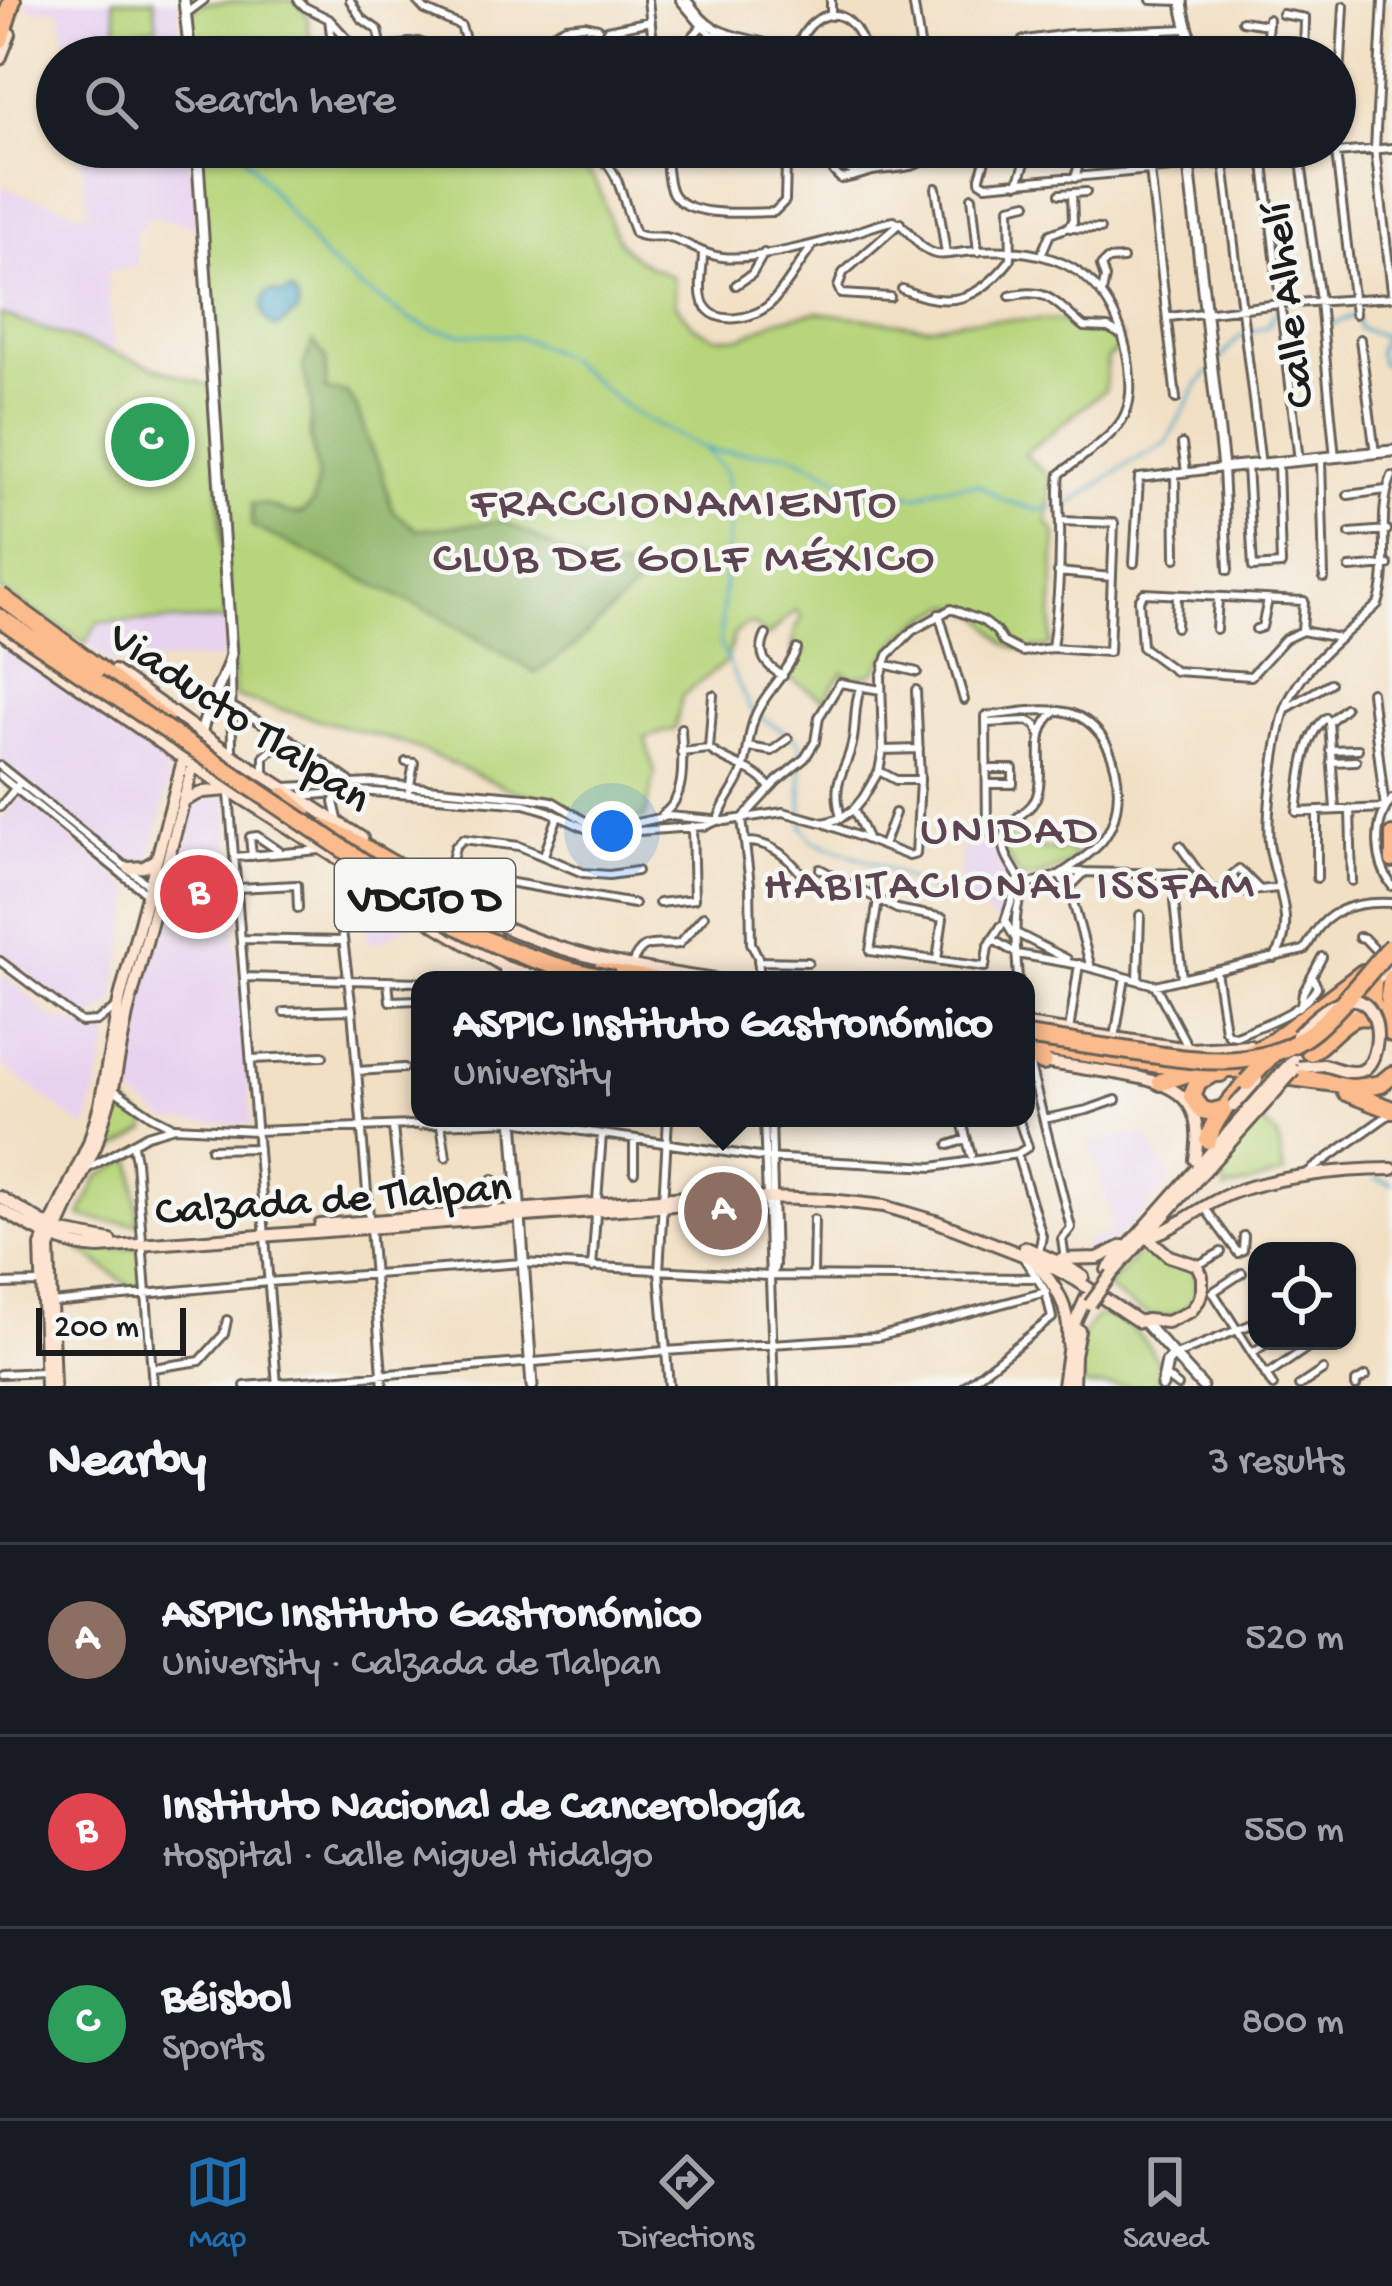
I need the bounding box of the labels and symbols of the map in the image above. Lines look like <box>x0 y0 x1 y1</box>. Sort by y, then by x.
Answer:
street label: Calle Alhelí <box>1252 198 1330 411</box>
pin: C <box>111 397 189 487</box>
district label: FRACCIONAMIENTO CLUB DE GOLF MÉXICO <box>433 478 937 590</box>
street label: Viaducto Tlalpan <box>95 612 379 828</box>
your location <box>582 801 642 861</box>
district label: UNIDAD HABITACIONAL ISSFAM <box>764 805 1256 917</box>
pin: B <box>160 849 238 939</box>
road number: VDCTO D <box>335 859 515 931</box>
street label: Calzada de Tlalpan <box>154 1164 513 1241</box>
pin: A <box>684 1166 762 1256</box>
scale bar <box>36 1302 186 1355</box>

